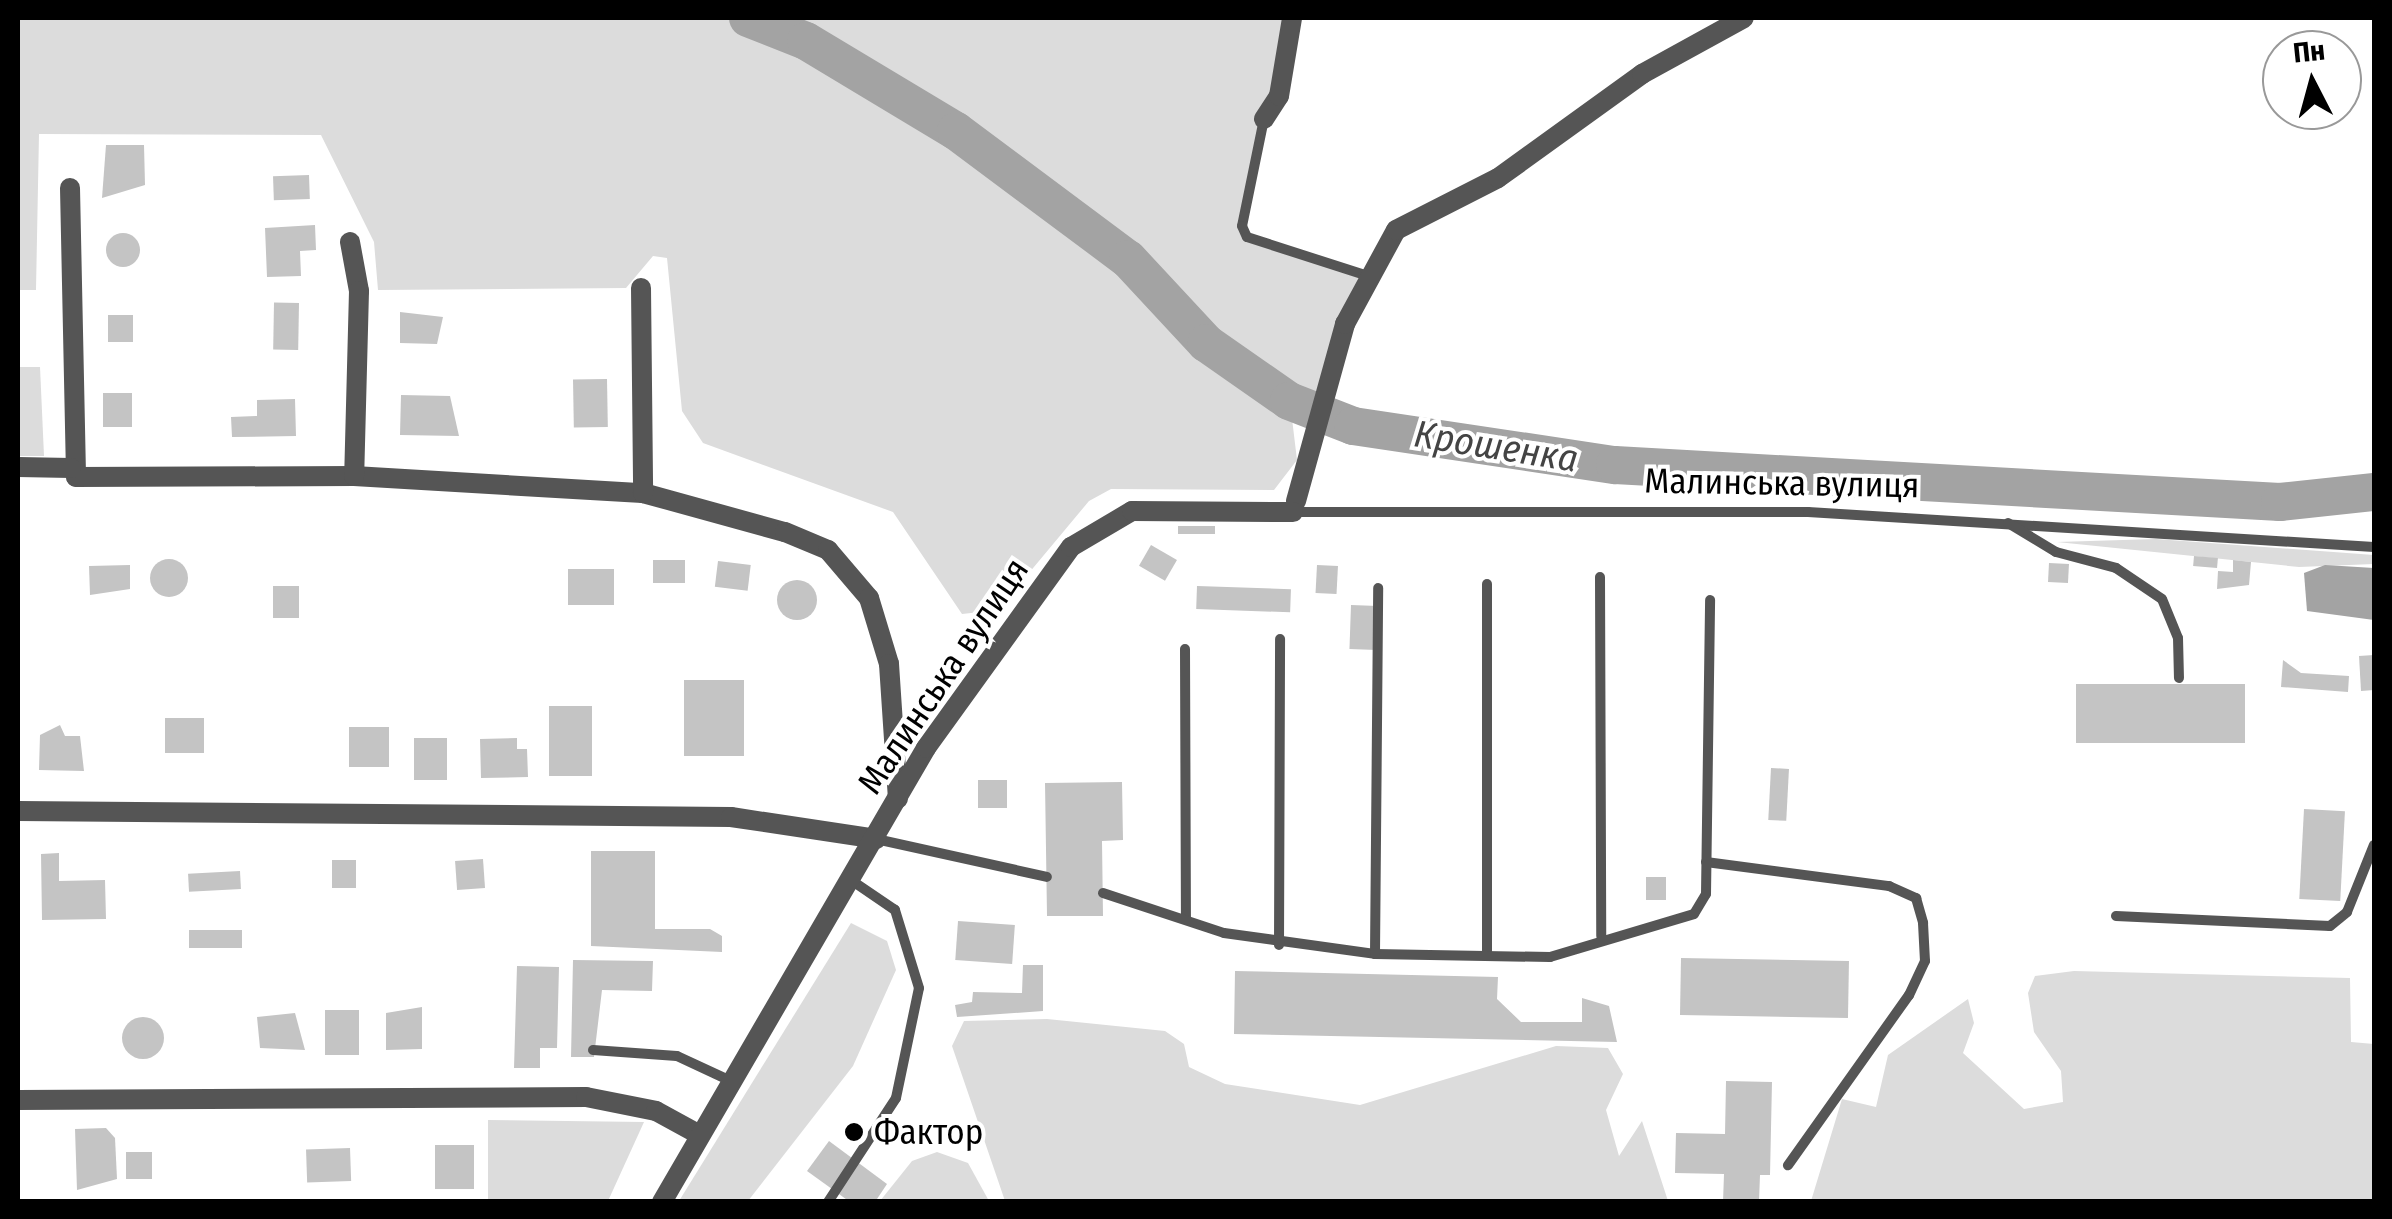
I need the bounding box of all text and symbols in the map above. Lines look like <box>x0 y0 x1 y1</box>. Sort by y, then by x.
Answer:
north arrow <box>2262 30 2362 130</box>
text: Пн <box>2292 34 2327 70</box>
water label: Крошенка <box>1411 412 1581 482</box>
street label: Малинська вулиця <box>1644 460 1920 506</box>
street label: Малинська вулиця <box>849 550 1037 802</box>
place label: Фактор <box>874 1111 983 1153</box>
marker: Фактор <box>843 1121 865 1143</box>

